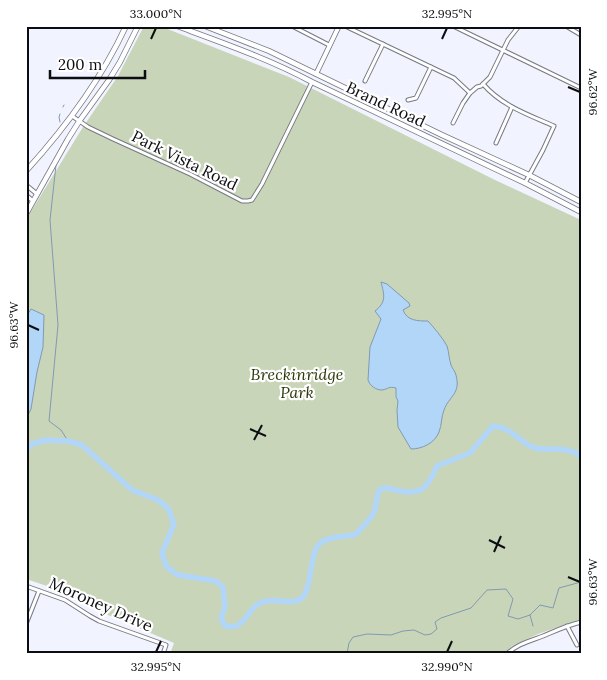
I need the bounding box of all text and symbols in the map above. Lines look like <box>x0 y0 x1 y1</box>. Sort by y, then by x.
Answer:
text: 33.000°N <box>130 6 182 21</box>
text: 32.995°N <box>422 6 472 21</box>
scale bar <box>50 48 145 80</box>
text: 200 m <box>58 55 102 74</box>
text: 96.62°W <box>585 68 600 115</box>
street label: Brand Road <box>343 77 429 131</box>
street label: Park Vista Road <box>129 126 242 194</box>
text: 96.63°W <box>6 300 21 349</box>
park label: Breckinridge Park <box>251 364 344 402</box>
text: 96.63°W <box>585 557 600 606</box>
street label: Moroney Drive <box>46 572 156 636</box>
text: 32.995°N <box>131 659 181 674</box>
text: 32.990°N <box>421 659 473 674</box>

